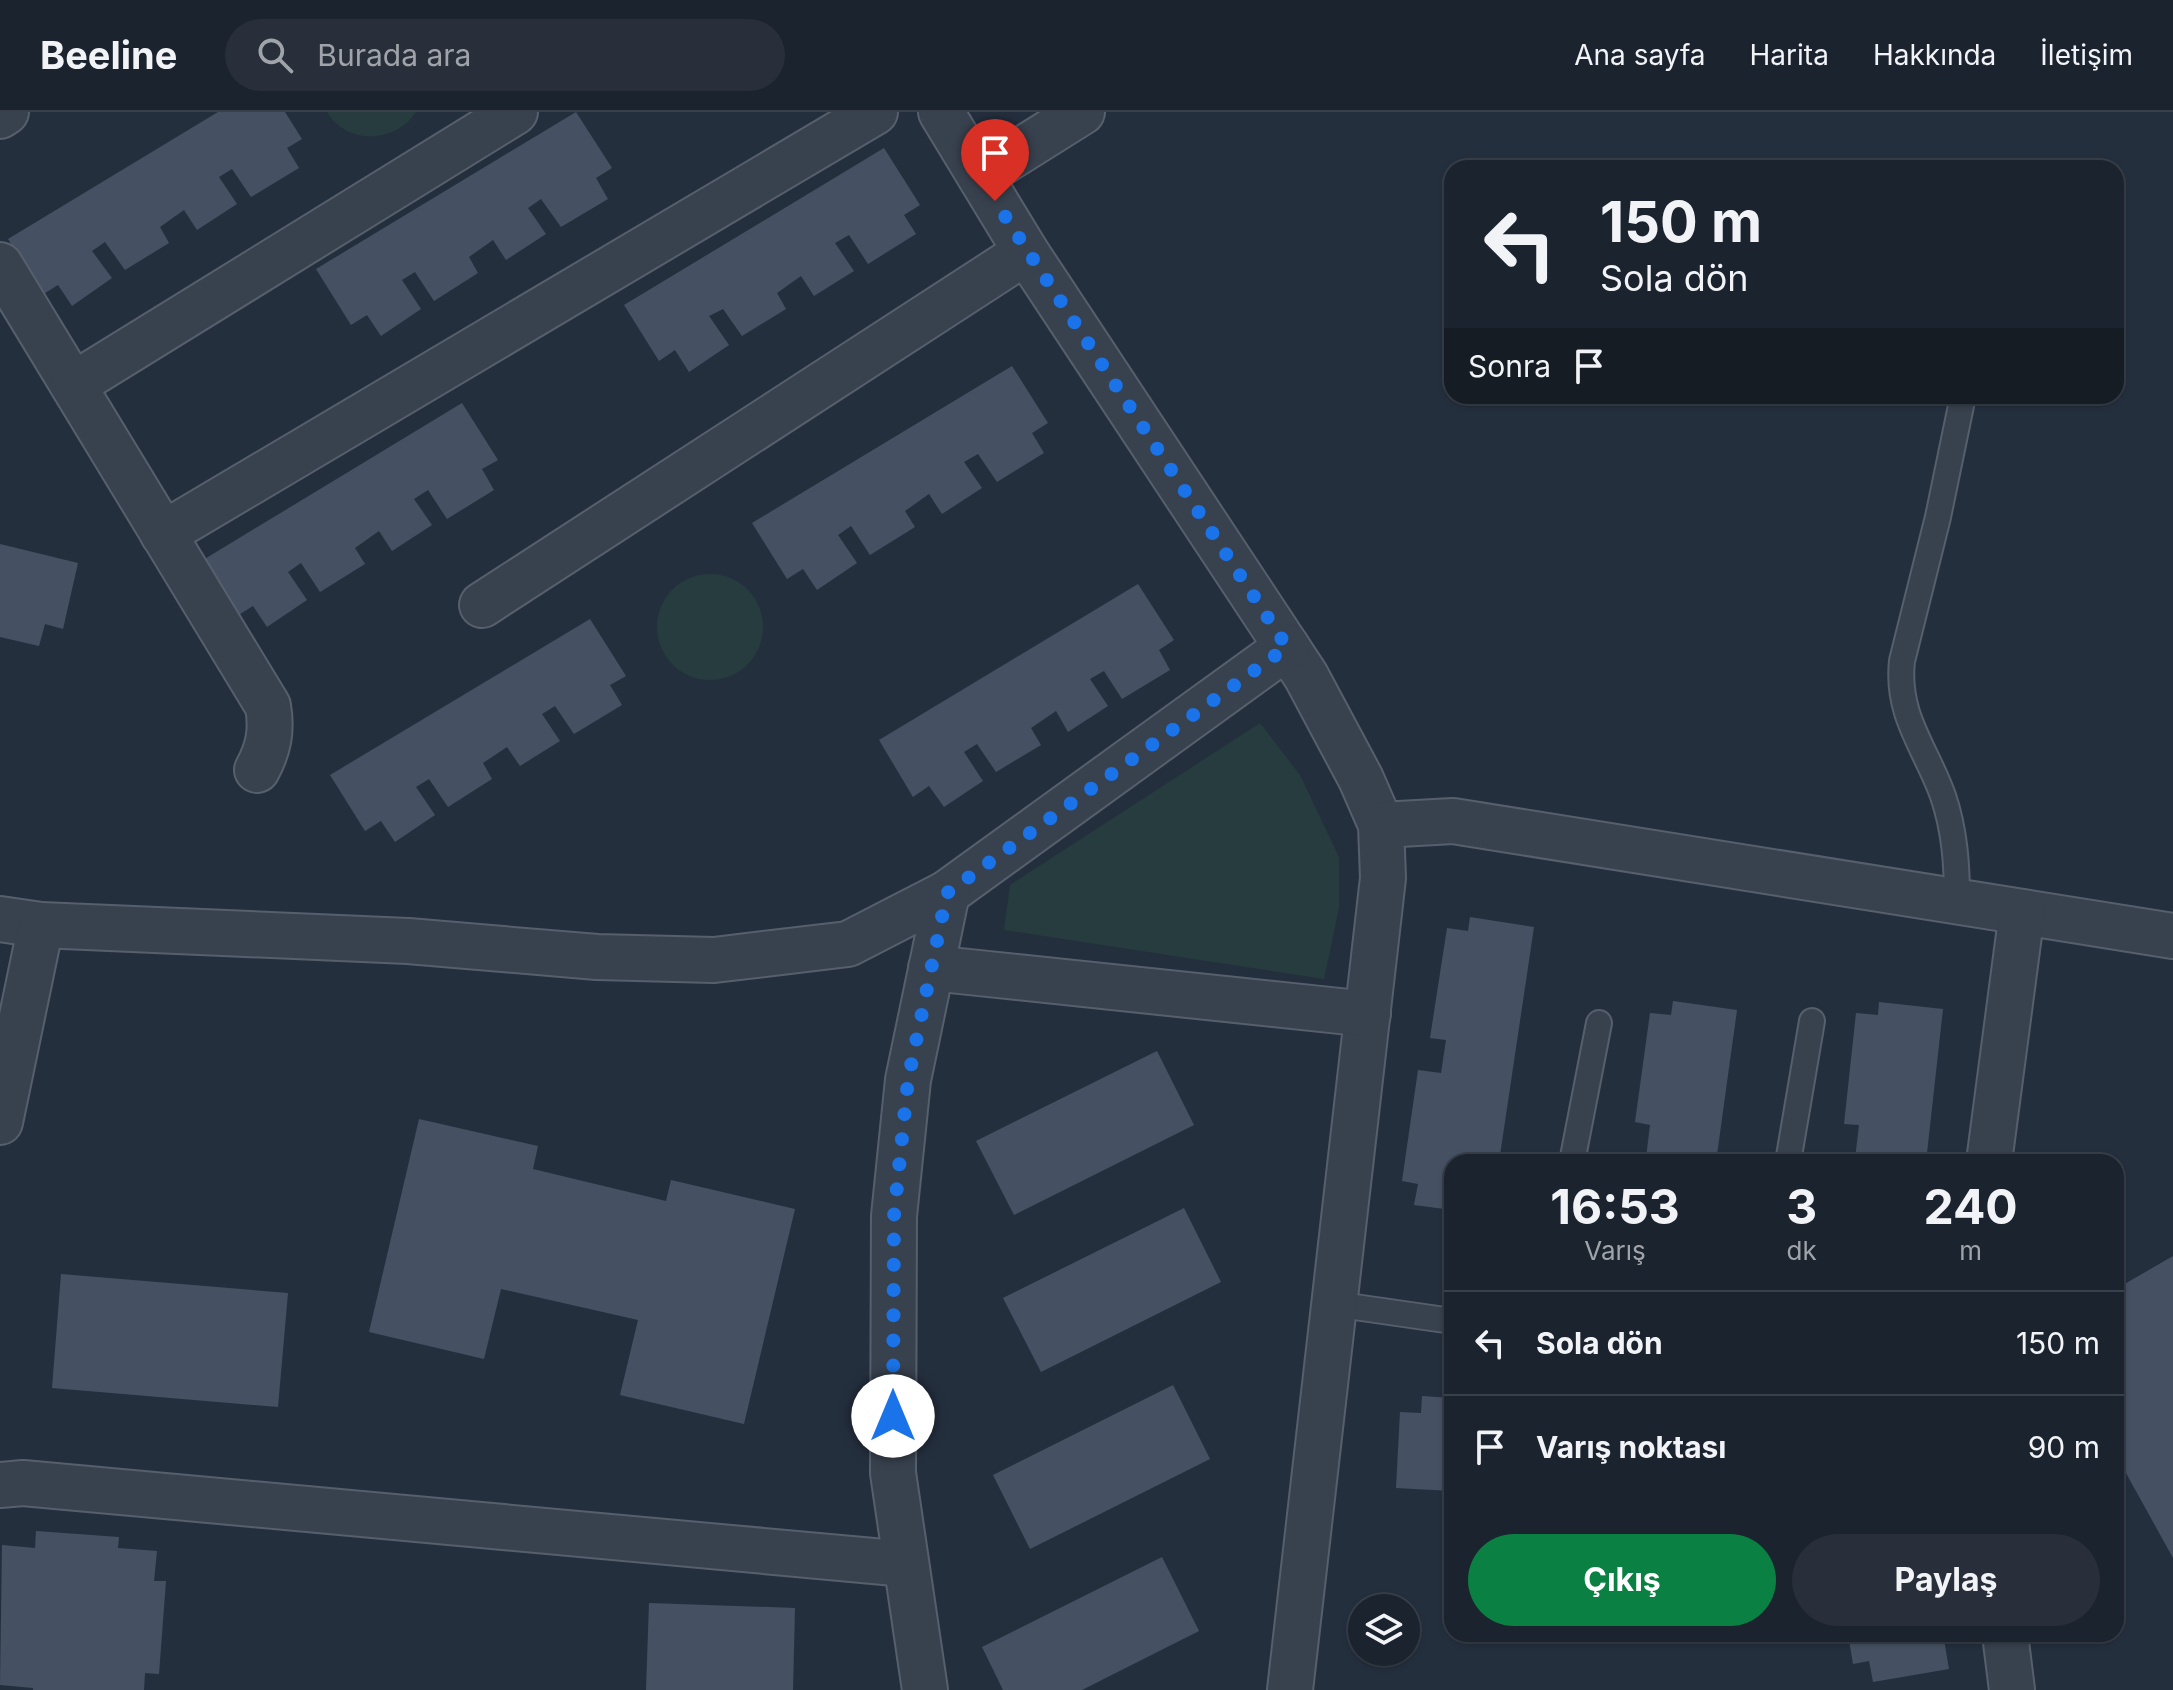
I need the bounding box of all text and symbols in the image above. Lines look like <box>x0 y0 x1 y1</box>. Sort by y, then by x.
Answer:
search box <box>225 19 785 91</box>
text: Beeline <box>40 32 177 78</box>
icon: search <box>253 33 297 77</box>
text: Burada ara <box>317 37 471 73</box>
text: Ana sayfa <box>1574 38 1706 72</box>
text: Harita <box>1750 38 1829 72</box>
text: Hakkında <box>1873 38 1996 72</box>
text: İletişim <box>2040 38 2133 72</box>
pin <box>961 119 1029 201</box>
icon: arrive <box>973 131 1017 175</box>
text: 150 m <box>1600 188 1762 256</box>
icon: left <box>1468 192 1572 296</box>
text: Sola dön <box>1600 256 1749 300</box>
icon: arrive <box>1567 344 1611 388</box>
text: Sonra <box>1468 348 1551 384</box>
text: 16:53 <box>1550 1177 1680 1236</box>
text: 3 <box>1786 1177 1817 1236</box>
text: 240 <box>1923 1177 2018 1236</box>
text: Varış <box>1584 1235 1646 1266</box>
text: dk <box>1787 1235 1817 1266</box>
text: m <box>1959 1235 1982 1266</box>
icon: left <box>1468 1321 1512 1365</box>
text: Sola dön <box>1536 1325 1663 1361</box>
text: 150 m <box>2016 1325 2100 1361</box>
position arrow <box>851 1374 935 1458</box>
icon: arrive <box>1468 1425 1512 1469</box>
text: Varış noktası <box>1536 1429 1726 1465</box>
text: 90 m <box>2028 1429 2100 1465</box>
button: Çıkış <box>1468 1534 1776 1626</box>
button: Paylaş <box>1792 1534 2100 1626</box>
map controls <box>1348 1594 1420 1666</box>
button: layers <box>1348 1594 1420 1666</box>

